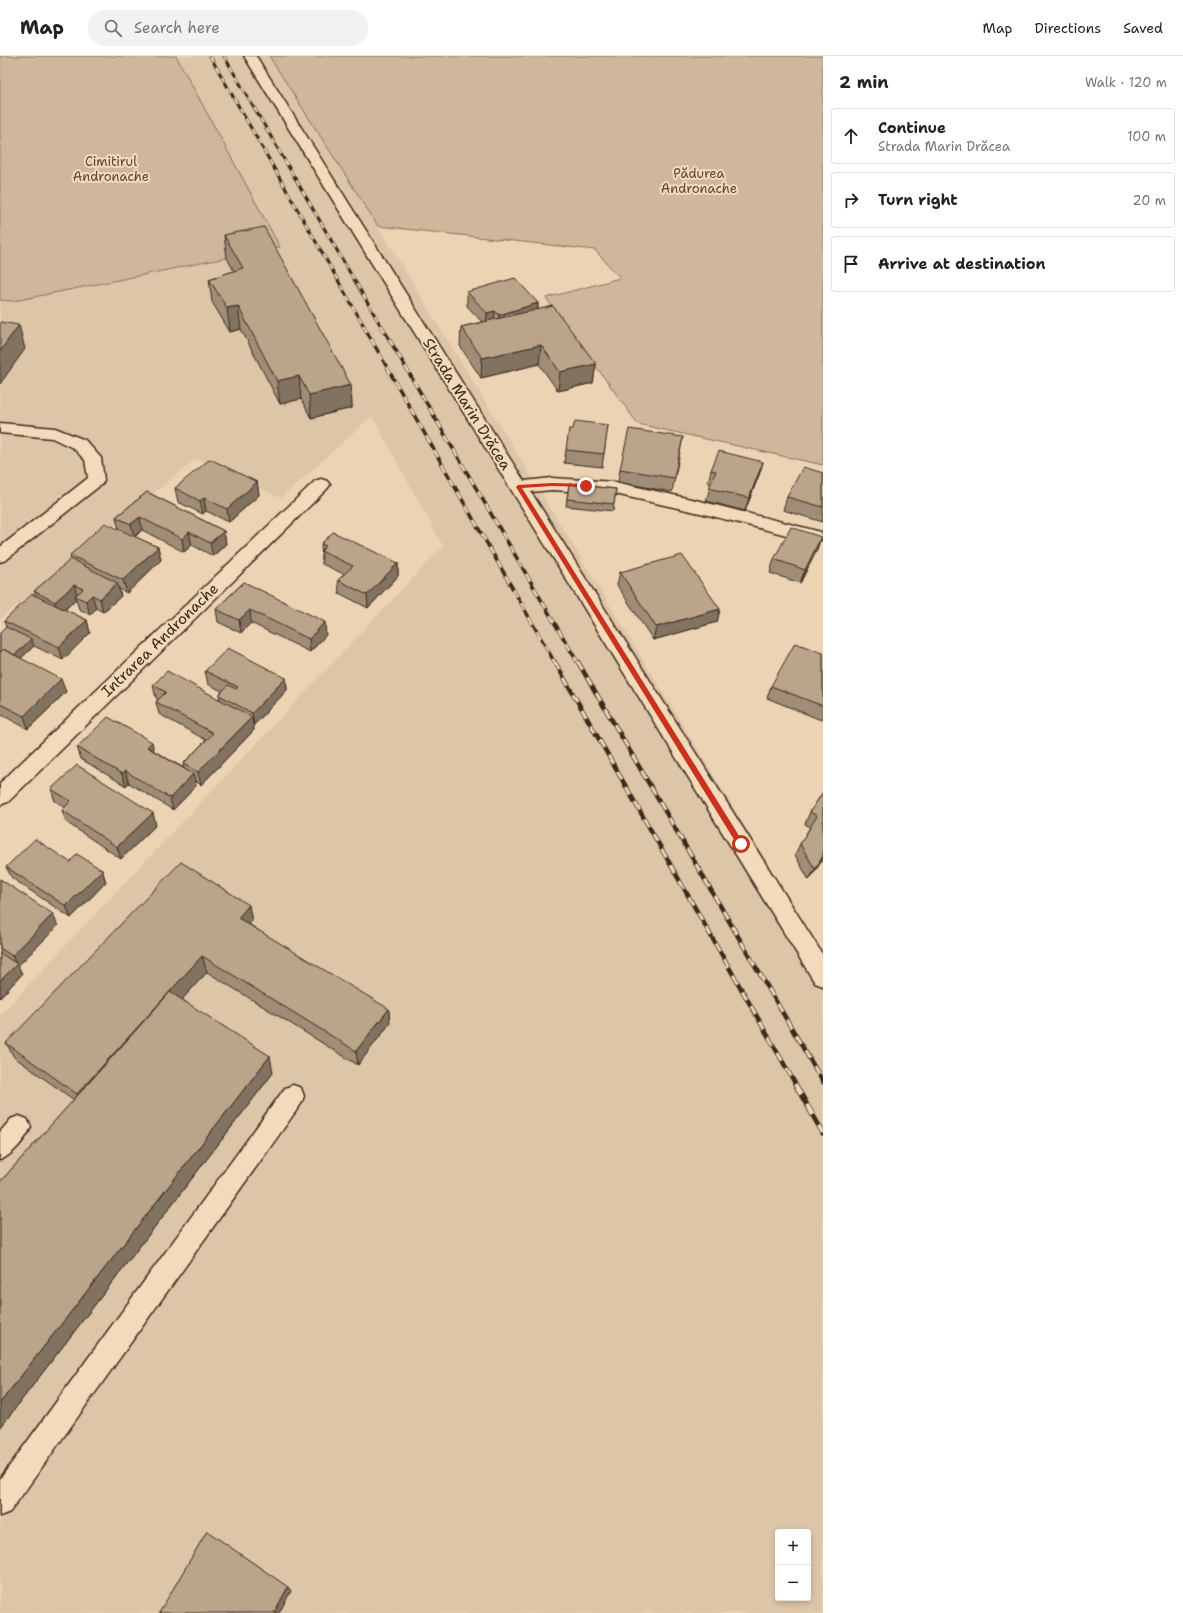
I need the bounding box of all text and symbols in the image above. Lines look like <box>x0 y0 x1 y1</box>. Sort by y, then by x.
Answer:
search box <box>88 10 368 46</box>
text: Map <box>20 15 64 40</box>
icon: search <box>102 17 124 39</box>
text: Search here <box>134 18 220 38</box>
text: Map <box>983 19 1013 37</box>
text: Directions <box>1035 19 1101 37</box>
text: Saved <box>1123 19 1163 37</box>
text: 2 min <box>839 71 889 93</box>
text: Walk · 120 m <box>1085 74 1167 91</box>
text: Continue <box>878 118 946 138</box>
icon: ahead <box>840 125 862 147</box>
text: 100 m <box>1127 128 1166 145</box>
text: Strada Marin Drăcea <box>878 138 1010 155</box>
park label: Cimitirul Andronache <box>73 153 149 185</box>
park label: Pădurea Andronache <box>661 165 737 197</box>
icon: right <box>840 189 862 211</box>
text: Turn right <box>878 190 958 210</box>
text: 20 m <box>1133 192 1166 209</box>
icon: arrive <box>840 253 862 275</box>
text: Arrive at destination <box>878 254 1046 274</box>
street label: Strada Marin Drăcea <box>418 334 516 474</box>
route end <box>577 477 595 495</box>
street label: Intrarea Andronache <box>97 579 223 701</box>
route start <box>732 835 750 853</box>
map controls <box>775 1529 811 1601</box>
button: + <box>775 1529 811 1565</box>
button: − <box>775 1565 811 1601</box>

